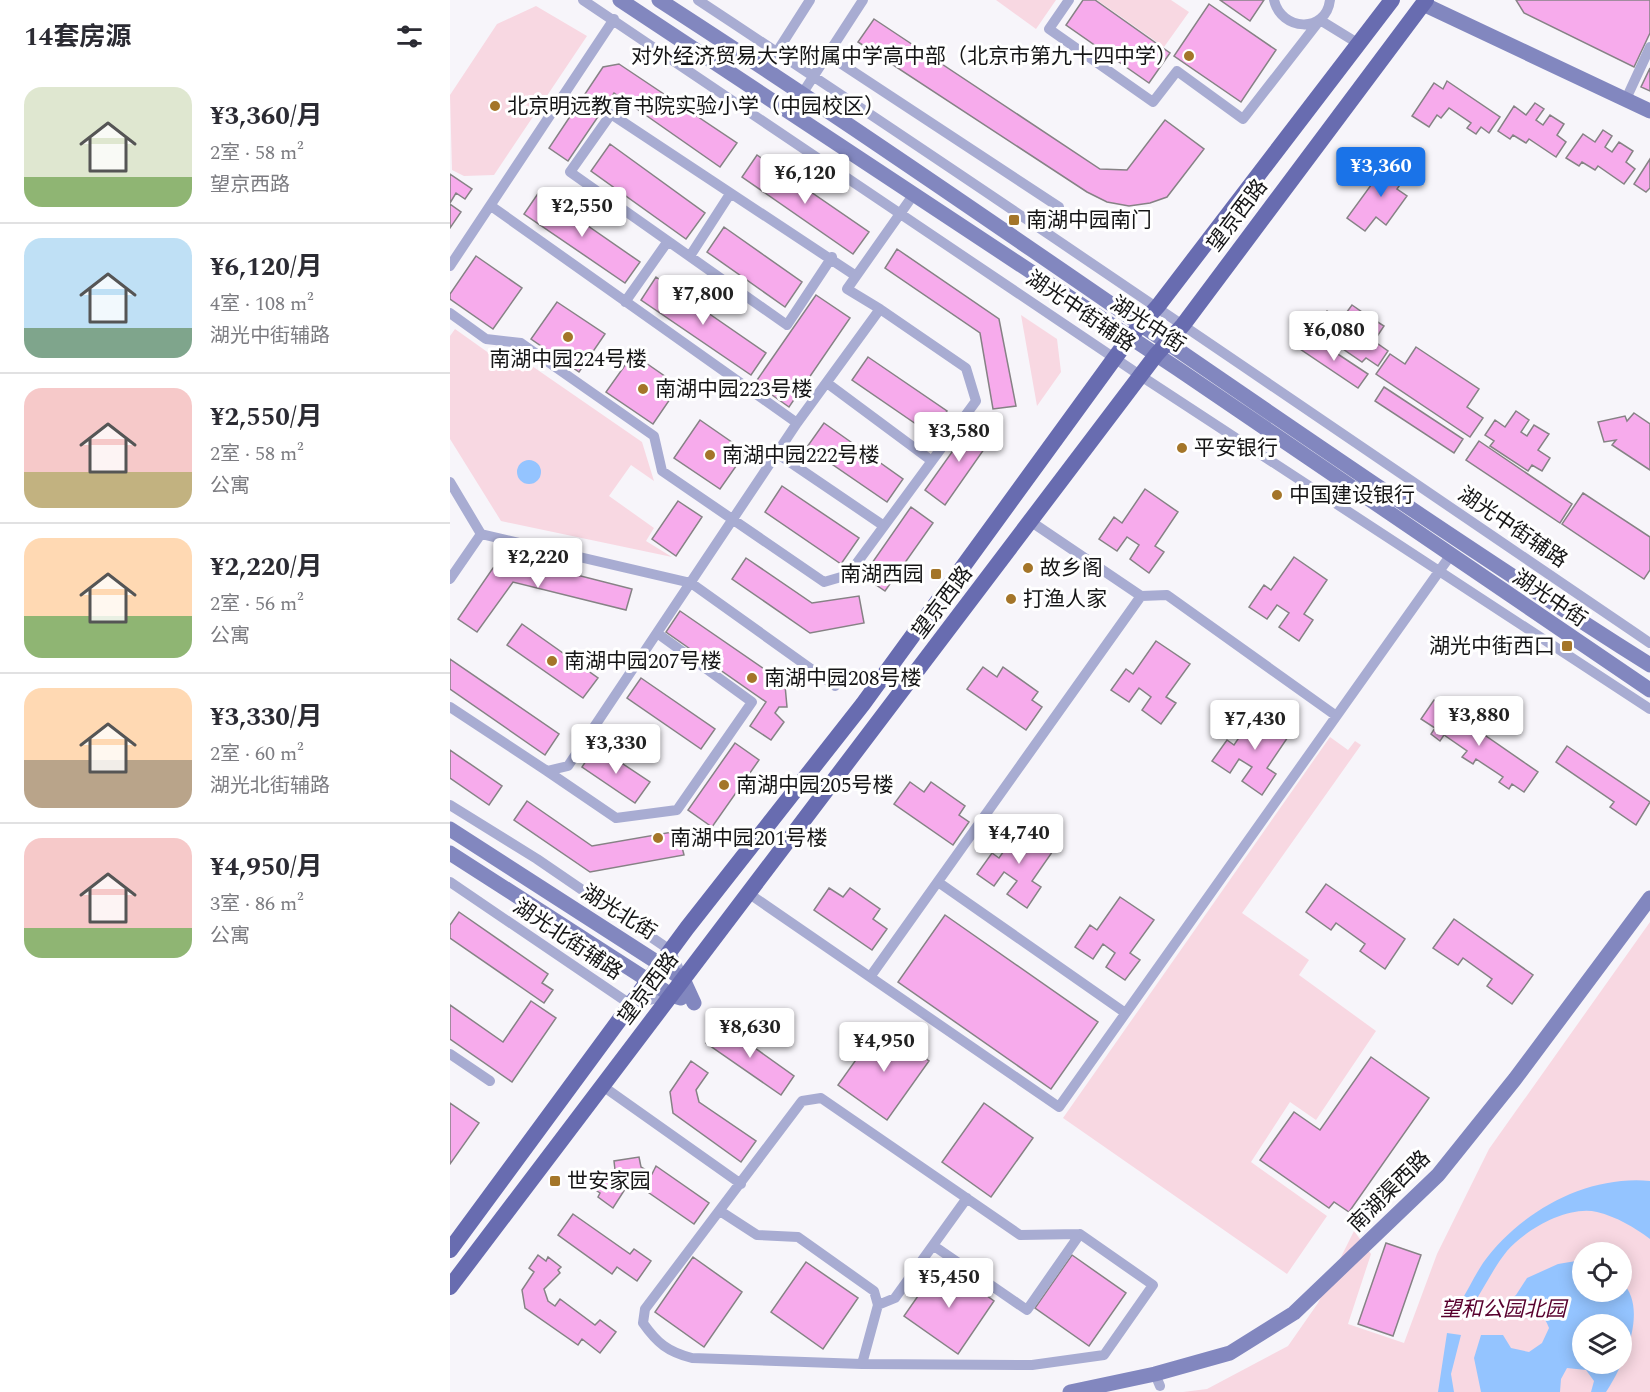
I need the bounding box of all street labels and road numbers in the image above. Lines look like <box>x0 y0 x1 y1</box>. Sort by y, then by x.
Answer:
street label: 望京西路 <box>1200 172 1276 259</box>
street label: 湖光中街辅路 <box>1019 263 1142 360</box>
street label: 湖光中街 <box>1104 289 1191 361</box>
street label: 湖光中街辅路 <box>1451 479 1574 576</box>
street label: 望京西路 <box>905 559 981 646</box>
street label: 湖光中街 <box>1506 562 1593 636</box>
street label: 湖光北街 <box>574 877 663 949</box>
street label: 湖光北街辅路 <box>506 891 629 988</box>
street label: 望京西路 <box>611 945 687 1032</box>
street label: 南湖渠西路 <box>1341 1143 1438 1240</box>

